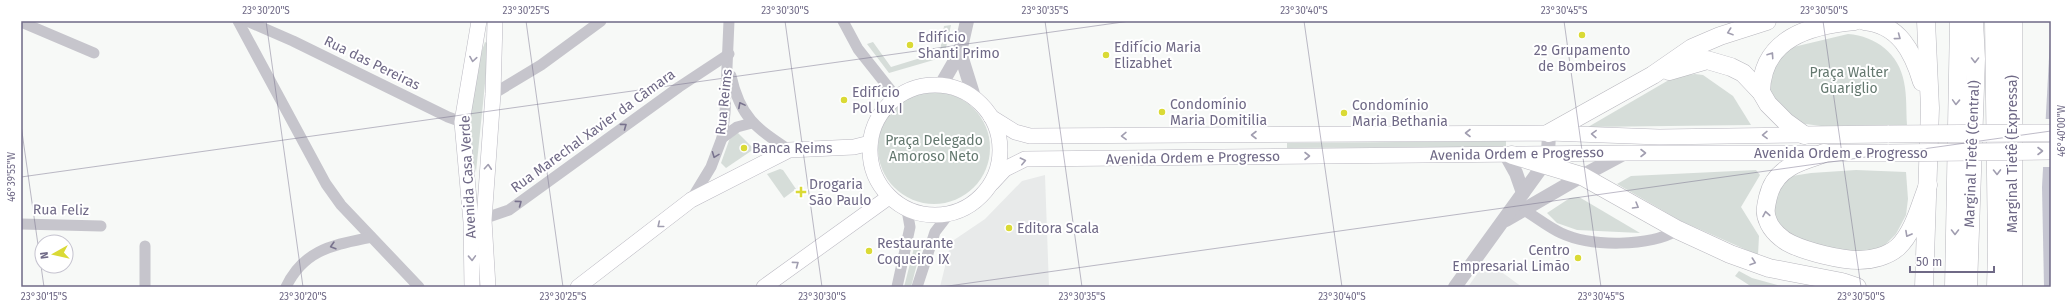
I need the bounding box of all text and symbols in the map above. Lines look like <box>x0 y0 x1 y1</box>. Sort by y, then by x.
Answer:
text: 23°30'20"S <box>242 5 290 17</box>
text: 23°30'25"S <box>503 5 550 17</box>
text: 23°30'30"S <box>761 5 809 17</box>
text: 23°30'35"S <box>1022 5 1069 17</box>
text: 23°30'40"S <box>1280 5 1328 17</box>
text: 23°30'45"S <box>1541 5 1588 17</box>
text: 23°30'50"S <box>1800 5 1848 17</box>
one-way arrow <box>1726 28 1733 36</box>
place label: Edifício Shanti Primo <box>918 29 1000 62</box>
marker: 2º Grupamento de Bombeiros <box>1577 30 1587 40</box>
street label: Rua das Pereiras <box>321 32 423 94</box>
one-way arrow <box>1894 32 1901 39</box>
place label: Edifício Maria Elizabhet <box>1114 39 1201 72</box>
marker: Edifício Shanti Primo <box>905 40 915 50</box>
place label: 2º Grupamento de Bombeiros <box>1534 42 1630 75</box>
marker: Edifício Maria Elizabhet <box>1101 50 1111 60</box>
one-way arrow <box>1766 52 1774 59</box>
one-way arrow <box>469 56 478 63</box>
one-way arrow <box>1971 57 1979 63</box>
park label: Praça Walter Guariglio <box>1810 64 1889 97</box>
street label: Rua Marechal Xavier da Câmara <box>508 66 678 196</box>
street label: Rua Reims <box>712 68 736 136</box>
street label: Marginal Tietê (Expressa) <box>2004 75 2021 233</box>
street label: Marginal Tietê (Central) <box>1961 80 1983 228</box>
place label: Edifício Pol lux I <box>852 84 903 117</box>
marker: Edifício Pol lux I <box>839 95 849 105</box>
place label: Condomínio Maria Domitilia <box>1170 96 1267 129</box>
place label: Condomínio Maria Bethania <box>1352 97 1448 130</box>
one-way arrow <box>1952 99 1960 105</box>
one-way arrow <box>738 102 746 109</box>
text: 46°40'00"W <box>2056 104 2068 157</box>
marker: Condomínio Maria Domitilia <box>1157 107 1167 117</box>
marker: Condomínio Maria Bethania <box>1339 108 1349 118</box>
street label: Avenida Casa Verde <box>456 115 480 239</box>
one-way arrow <box>620 123 627 131</box>
one-way arrow <box>1465 129 1471 137</box>
one-way arrow <box>1591 130 1597 139</box>
one-way arrow <box>1251 131 1257 139</box>
one-way arrow <box>1762 131 1768 139</box>
park label: Praça Delegado Amoroso Neto <box>885 132 983 165</box>
one-way arrow <box>1121 132 1127 140</box>
place label: Banca Reims <box>752 140 833 157</box>
marker: Banca Reims <box>739 143 749 153</box>
street label: Avenida Ordem e Progresso <box>1430 144 1604 164</box>
street label: Avenida Ordem e Progresso <box>1754 145 1928 162</box>
one-way arrow <box>2037 147 2043 156</box>
street label: Avenida Ordem e Progresso <box>1106 148 1280 168</box>
one-way arrow <box>1640 149 1646 157</box>
text: 46°39'55"W <box>6 151 18 202</box>
one-way arrow <box>712 152 720 159</box>
one-way arrow <box>1304 152 1310 160</box>
one-way arrow <box>1020 157 1026 165</box>
one-way arrow <box>483 164 492 170</box>
one-way arrow <box>1993 169 2001 175</box>
place label: Drogaria São Paulo <box>809 176 871 209</box>
marker: Drogaria São Paulo <box>796 187 806 197</box>
street label: Rua Feliz <box>33 201 89 219</box>
one-way arrow <box>515 201 522 208</box>
one-way arrow <box>1632 202 1639 209</box>
one-way arrow <box>1763 211 1771 218</box>
one-way arrow <box>658 220 665 227</box>
place label: Editora Scala <box>1017 220 1099 237</box>
marker: Editora Scala <box>1004 223 1014 233</box>
one-way arrow <box>1951 229 1959 235</box>
one-way arrow <box>1905 230 1913 237</box>
north arrow <box>34 234 74 274</box>
place label: Restaurante Coqueiro IX <box>877 235 953 268</box>
one-way arrow <box>330 241 337 250</box>
place label: Centro Empresarial Limão <box>1452 242 1570 275</box>
marker: Restaurante Coqueiro IX <box>864 246 874 256</box>
scale bar <box>1910 248 1994 274</box>
text: N <box>38 251 52 260</box>
marker: Centro Empresarial Limão <box>1573 253 1583 263</box>
one-way arrow <box>467 255 476 261</box>
text: 50 m <box>1916 255 1942 269</box>
one-way arrow <box>1750 258 1757 266</box>
one-way arrow <box>791 262 798 269</box>
text: 23°30'15"S <box>21 291 68 303</box>
text: 23°30'20"S <box>279 291 327 303</box>
text: 23°30'25"S <box>540 291 587 303</box>
text: 23°30'30"S <box>798 291 846 303</box>
text: 23°30'35"S <box>1059 291 1106 303</box>
text: 23°30'40"S <box>1318 291 1366 303</box>
text: 23°30'45"S <box>1578 291 1625 303</box>
text: 23°30'50"S <box>1837 291 1885 303</box>

